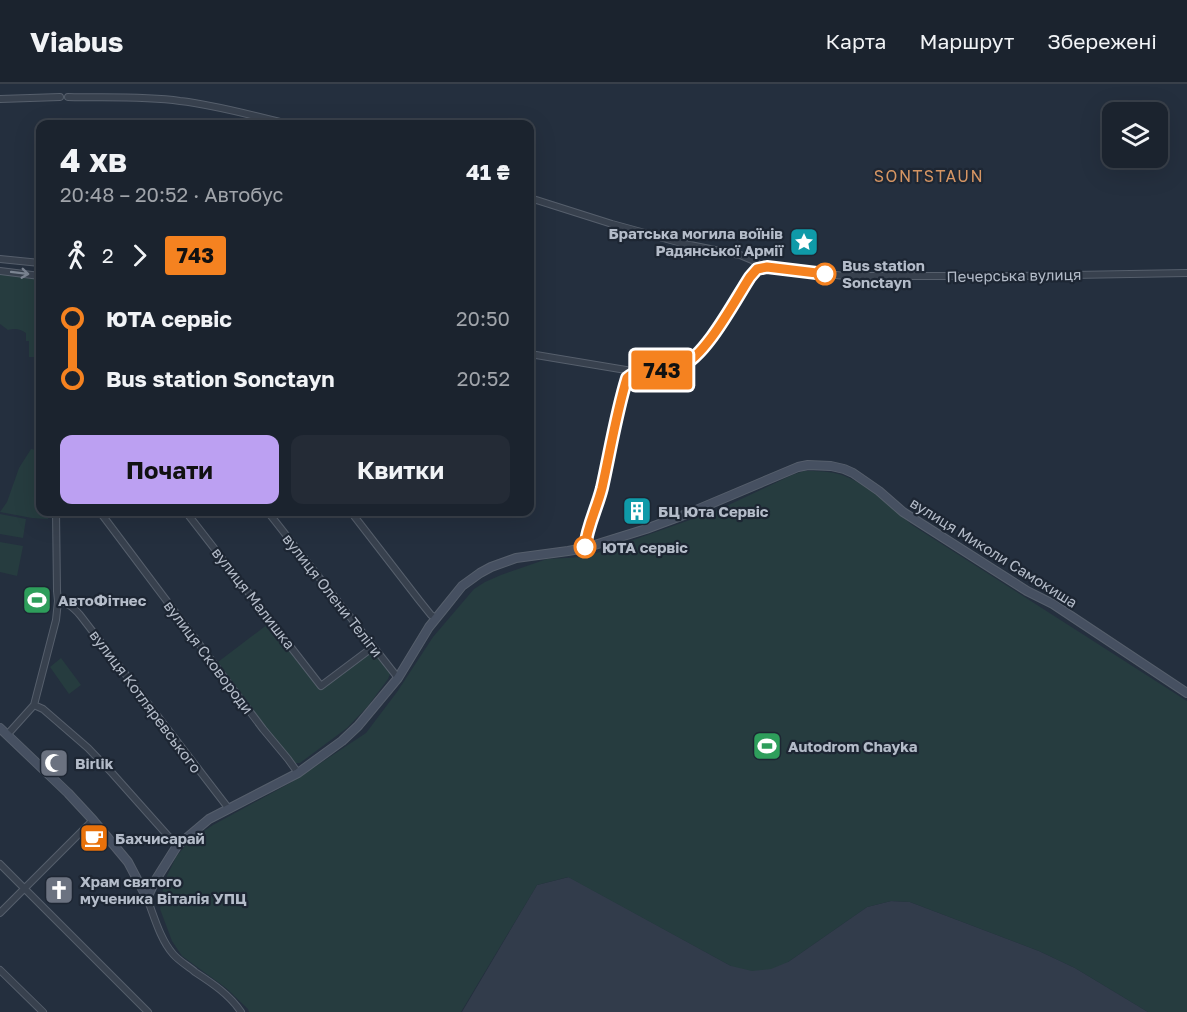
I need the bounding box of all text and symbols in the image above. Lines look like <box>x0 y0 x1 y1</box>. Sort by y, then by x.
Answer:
text: Viabus <box>30 25 123 58</box>
text: Карта <box>826 28 886 54</box>
text: Маршрут <box>919 28 1014 54</box>
text: Збережені <box>1047 28 1157 54</box>
map controls <box>1102 102 1168 168</box>
button: layers <box>1102 102 1168 168</box>
text: 4 хв <box>60 140 127 179</box>
text: 41 ₴ <box>466 158 510 185</box>
district label: SONTSTAUN <box>874 166 984 186</box>
text: 20:48 – 20:52 · Автобус <box>60 182 284 206</box>
place label: Братська могила воїнів Радянської Армії <box>608 224 784 259</box>
place icon: Братська могила воїнів Радянської Армії <box>788 226 820 258</box>
icon: walk <box>60 239 93 272</box>
icon: forward <box>123 239 156 272</box>
text: 743 <box>177 242 214 268</box>
text: 2 <box>102 243 114 267</box>
place label: Bus station Sonctayn <box>842 256 925 291</box>
marker: Bus station Sonctayn <box>814 263 836 285</box>
street label: Печерська вулиця <box>946 265 1082 285</box>
one-way arrow <box>10 268 30 279</box>
text: ЮТА сервіс <box>106 305 232 332</box>
text: 20:50 <box>456 306 510 330</box>
line badge: 743 <box>628 350 696 390</box>
text: 743 <box>643 357 681 383</box>
text: Bus station Sonctayn <box>106 365 335 392</box>
text: 20:52 <box>457 366 510 390</box>
button: Почати <box>60 435 279 504</box>
button: Квитки <box>291 435 510 504</box>
street label: вулиця Миколи Самокиша <box>907 493 1081 611</box>
building icon: БЦ Юта Сервіс <box>621 495 653 527</box>
place label: БЦ Юта Сервіс <box>658 502 769 520</box>
street label: вулиця Олени Теліги <box>279 530 387 660</box>
marker: ЮТА сервіс <box>574 536 596 558</box>
place label: ЮТА сервіс <box>602 538 688 556</box>
street label: вулиця Малишка <box>209 543 299 653</box>
sports icon: АвтоФітнес <box>21 584 53 616</box>
place label: АвтоФітнес <box>58 591 147 609</box>
street label: вулиця Сковороди <box>161 597 257 717</box>
street label: вулиця Котляревського <box>86 626 206 776</box>
sports icon: Autodrom Chayka <box>751 730 783 762</box>
place label: Autodrom Chayka <box>788 737 918 755</box>
mosque icon: Birlik <box>38 747 70 779</box>
place label: Birlik <box>75 754 114 772</box>
cafe icon: Бахчисарай <box>78 822 110 854</box>
place label: Бахчисарай <box>115 829 205 847</box>
place label: Храм святого мученика Віталія УПЦ <box>80 872 247 907</box>
church icon: Храм святого мученика Віталія УПЦ <box>43 874 75 906</box>

